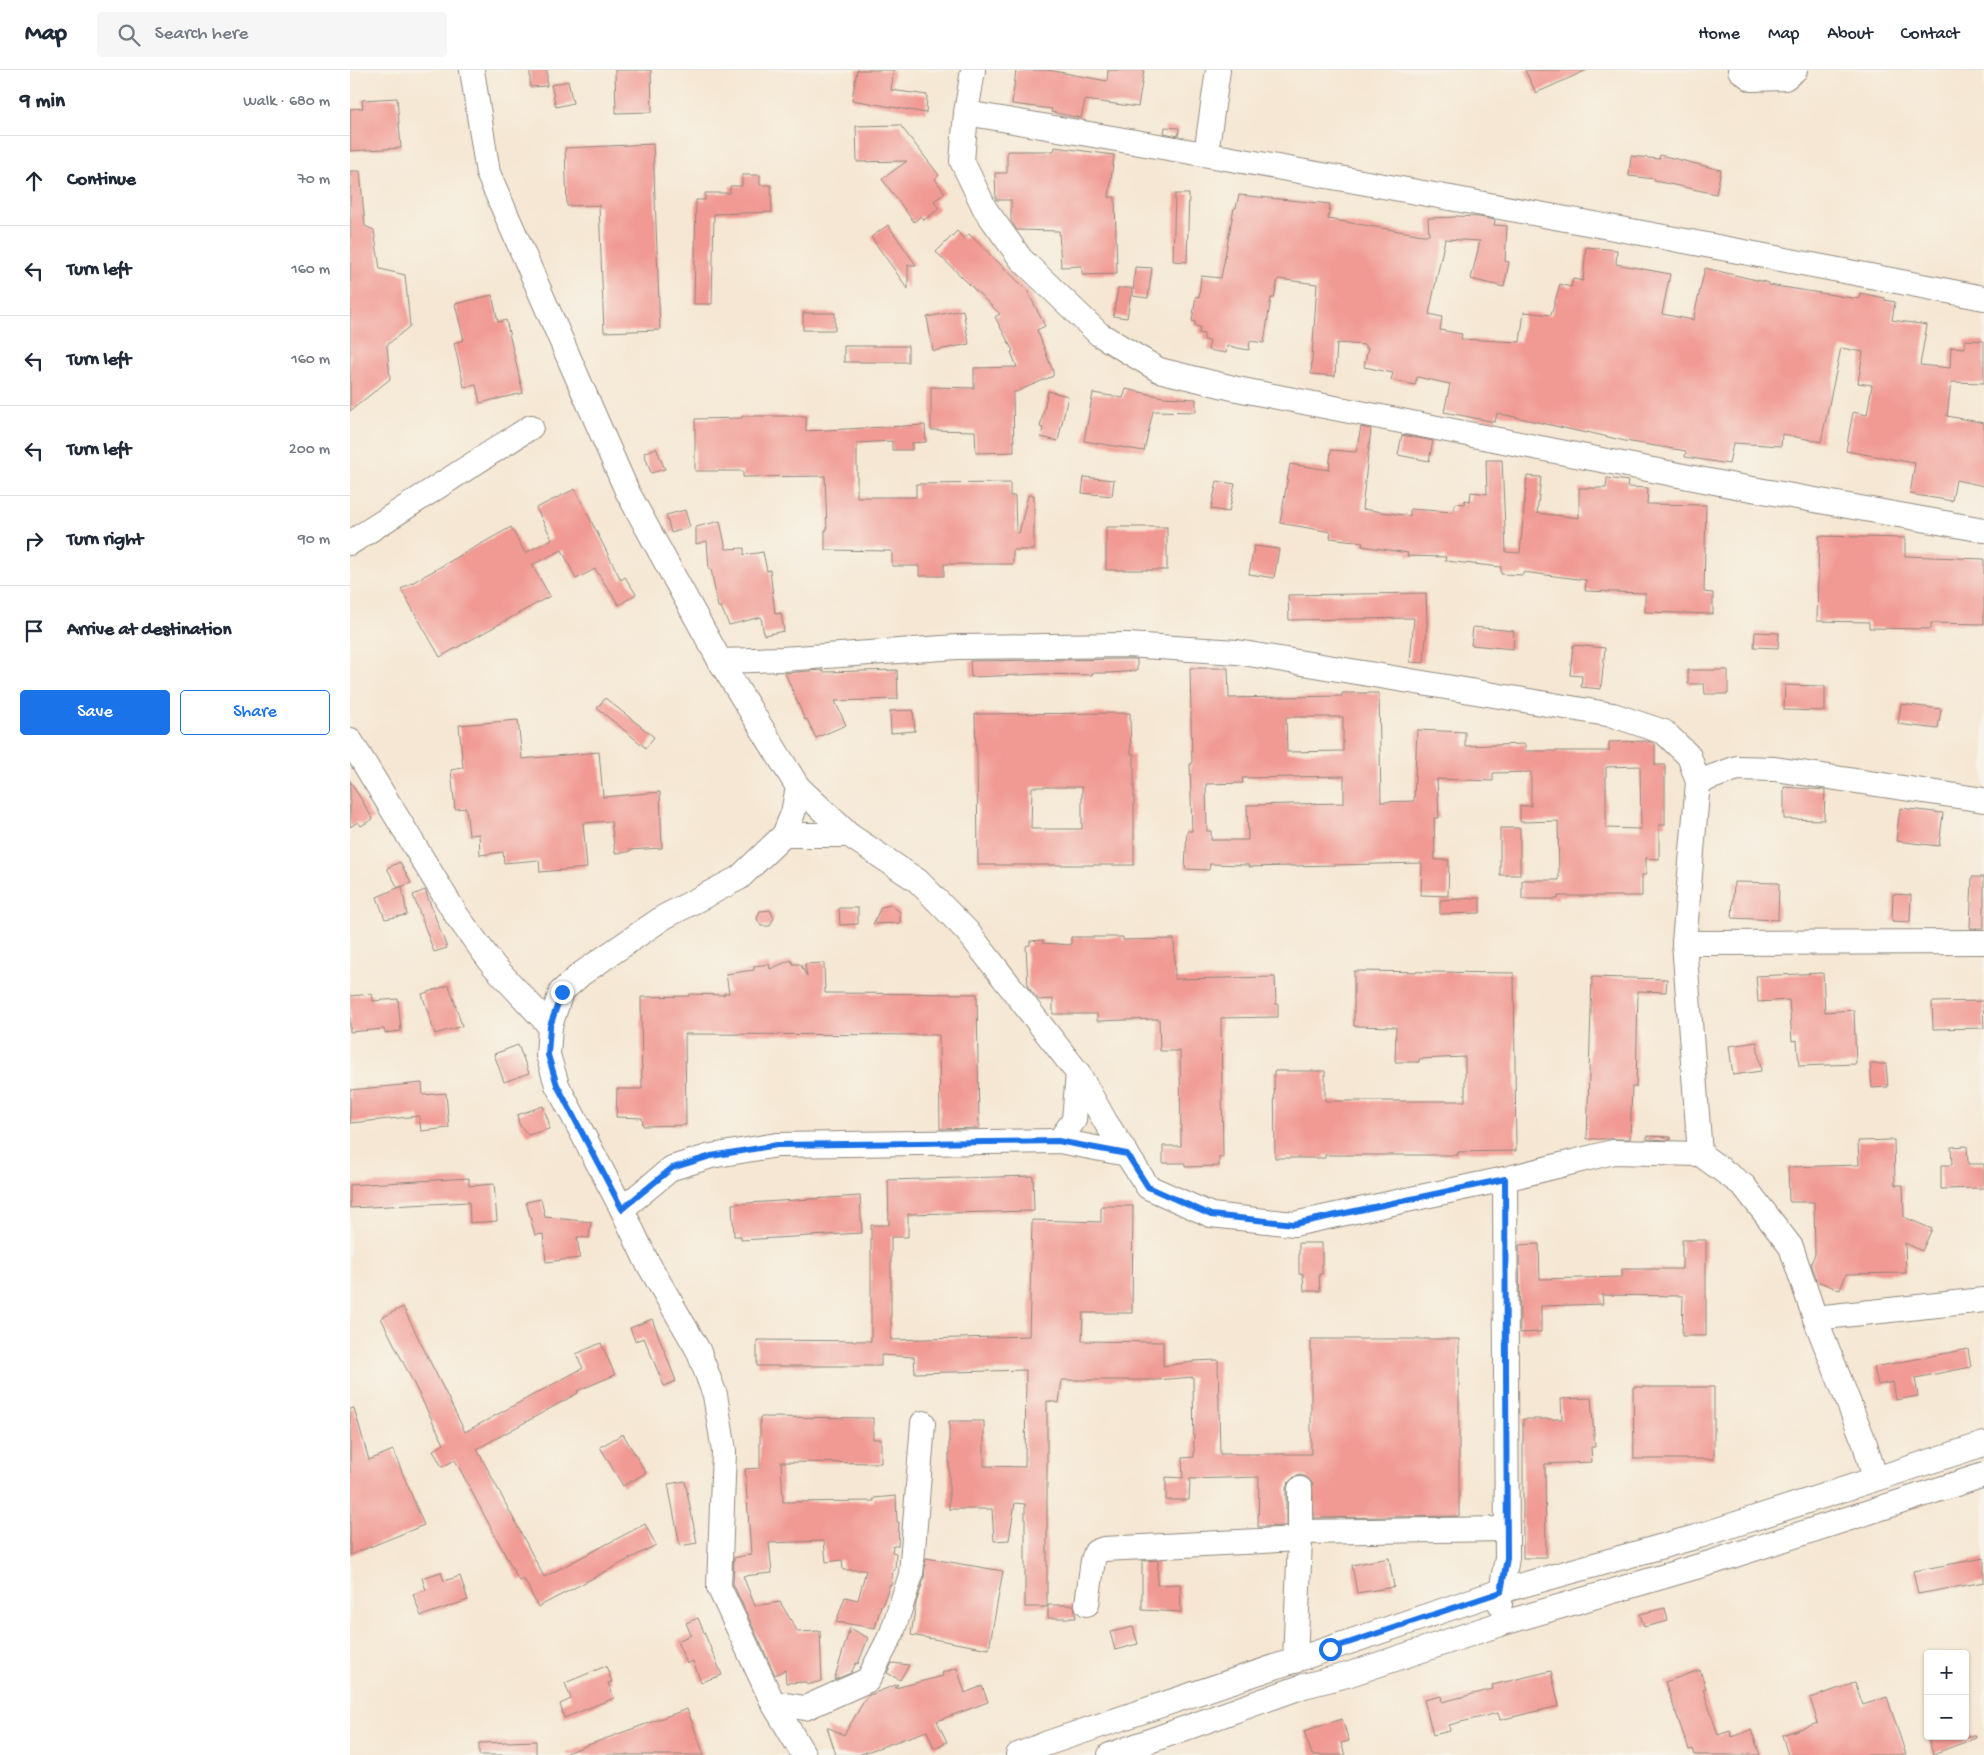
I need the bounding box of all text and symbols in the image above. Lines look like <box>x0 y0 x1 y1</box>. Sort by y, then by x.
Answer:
search box <box>97 12 447 57</box>
text: Map <box>25 20 67 49</box>
icon: search <box>115 21 143 49</box>
text: Search here <box>155 23 248 46</box>
text: Home <box>1698 24 1740 45</box>
text: Map <box>1768 24 1799 45</box>
text: About <box>1827 24 1873 45</box>
text: Contact <box>1901 24 1959 45</box>
text: 9 min <box>20 90 65 115</box>
text: Walk · 680 m <box>243 93 330 112</box>
icon: ahead <box>20 167 48 195</box>
text: Continue <box>67 169 136 192</box>
text: 70 m <box>297 171 330 190</box>
icon: left <box>20 257 48 285</box>
text: Turn left <box>67 259 131 282</box>
text: 160 m <box>291 261 330 280</box>
icon: left <box>20 347 48 375</box>
text: Turn left <box>67 349 131 372</box>
text: 160 m <box>291 351 330 370</box>
icon: left <box>20 437 48 465</box>
text: Turn left <box>67 439 131 462</box>
text: 200 m <box>289 441 330 460</box>
icon: right <box>20 527 48 555</box>
text: Turn right <box>67 529 143 552</box>
text: 90 m <box>298 531 330 550</box>
icon: arrive <box>20 617 48 645</box>
text: Arrive at destination <box>67 619 231 642</box>
button: Save <box>20 690 170 735</box>
button: Share <box>180 690 330 735</box>
route end <box>551 981 574 1004</box>
route start <box>1319 1638 1342 1661</box>
map controls <box>1924 1650 1969 1740</box>
button: + <box>1924 1650 1969 1695</box>
button: − <box>1924 1695 1969 1740</box>

